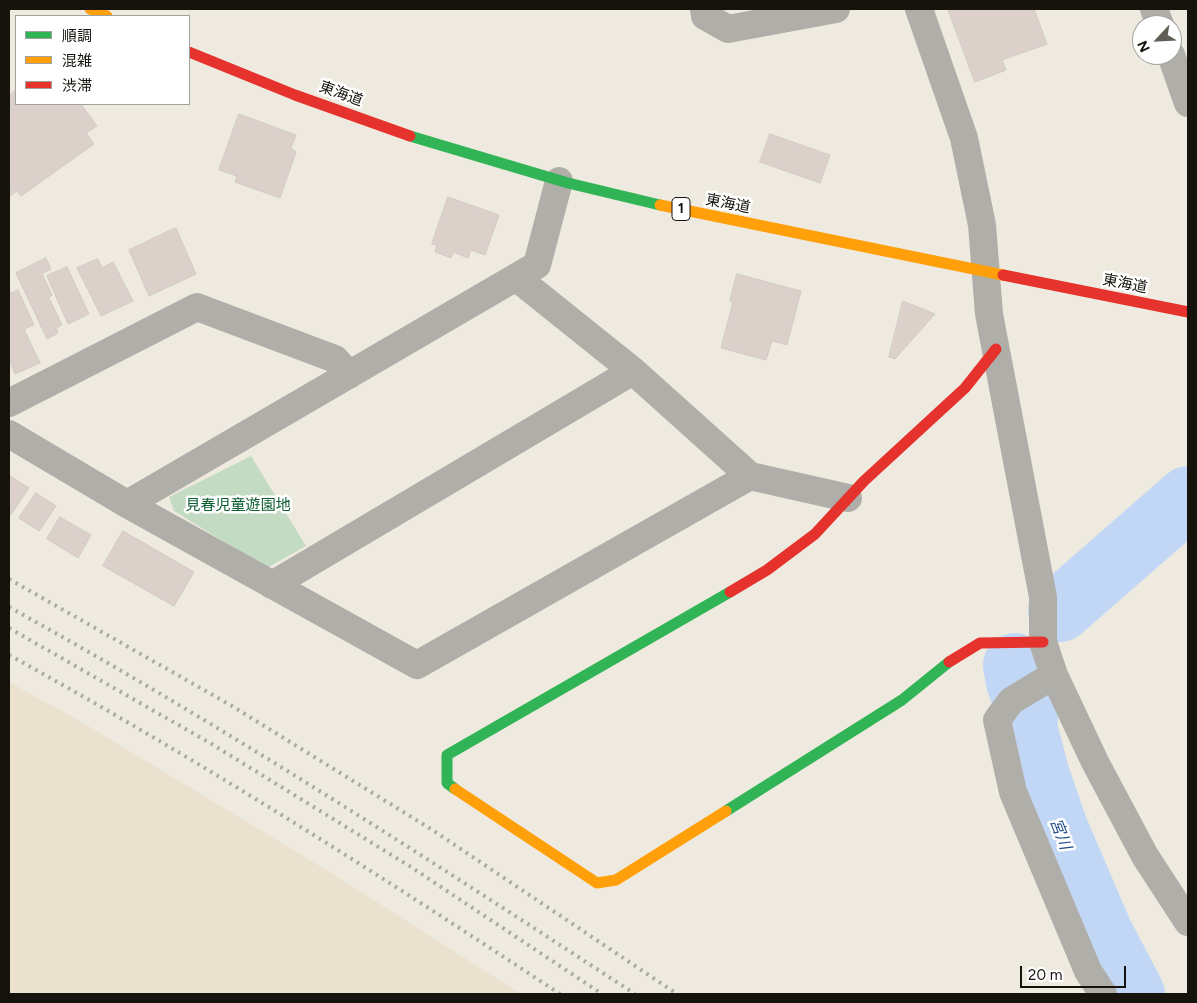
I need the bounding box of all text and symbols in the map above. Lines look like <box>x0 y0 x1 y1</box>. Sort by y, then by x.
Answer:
legend <box>15 15 190 105</box>
north arrow <box>1132 15 1182 65</box>
text: 順調 <box>62 27 92 45</box>
text: N <box>1134 38 1154 55</box>
text: 混雑 <box>62 52 92 70</box>
text: 渋滞 <box>62 77 92 95</box>
street label: 東海道 <box>317 78 365 110</box>
street label: 東海道 <box>704 191 752 217</box>
road number: 1 <box>672 198 690 220</box>
street label: 東海道 <box>1101 271 1149 297</box>
park label: 見春児童遊園地 <box>186 497 290 515</box>
water label: 宮川 <box>1045 816 1075 852</box>
scale bar <box>1022 956 1128 988</box>
text: 20 m <box>1028 966 1062 984</box>

